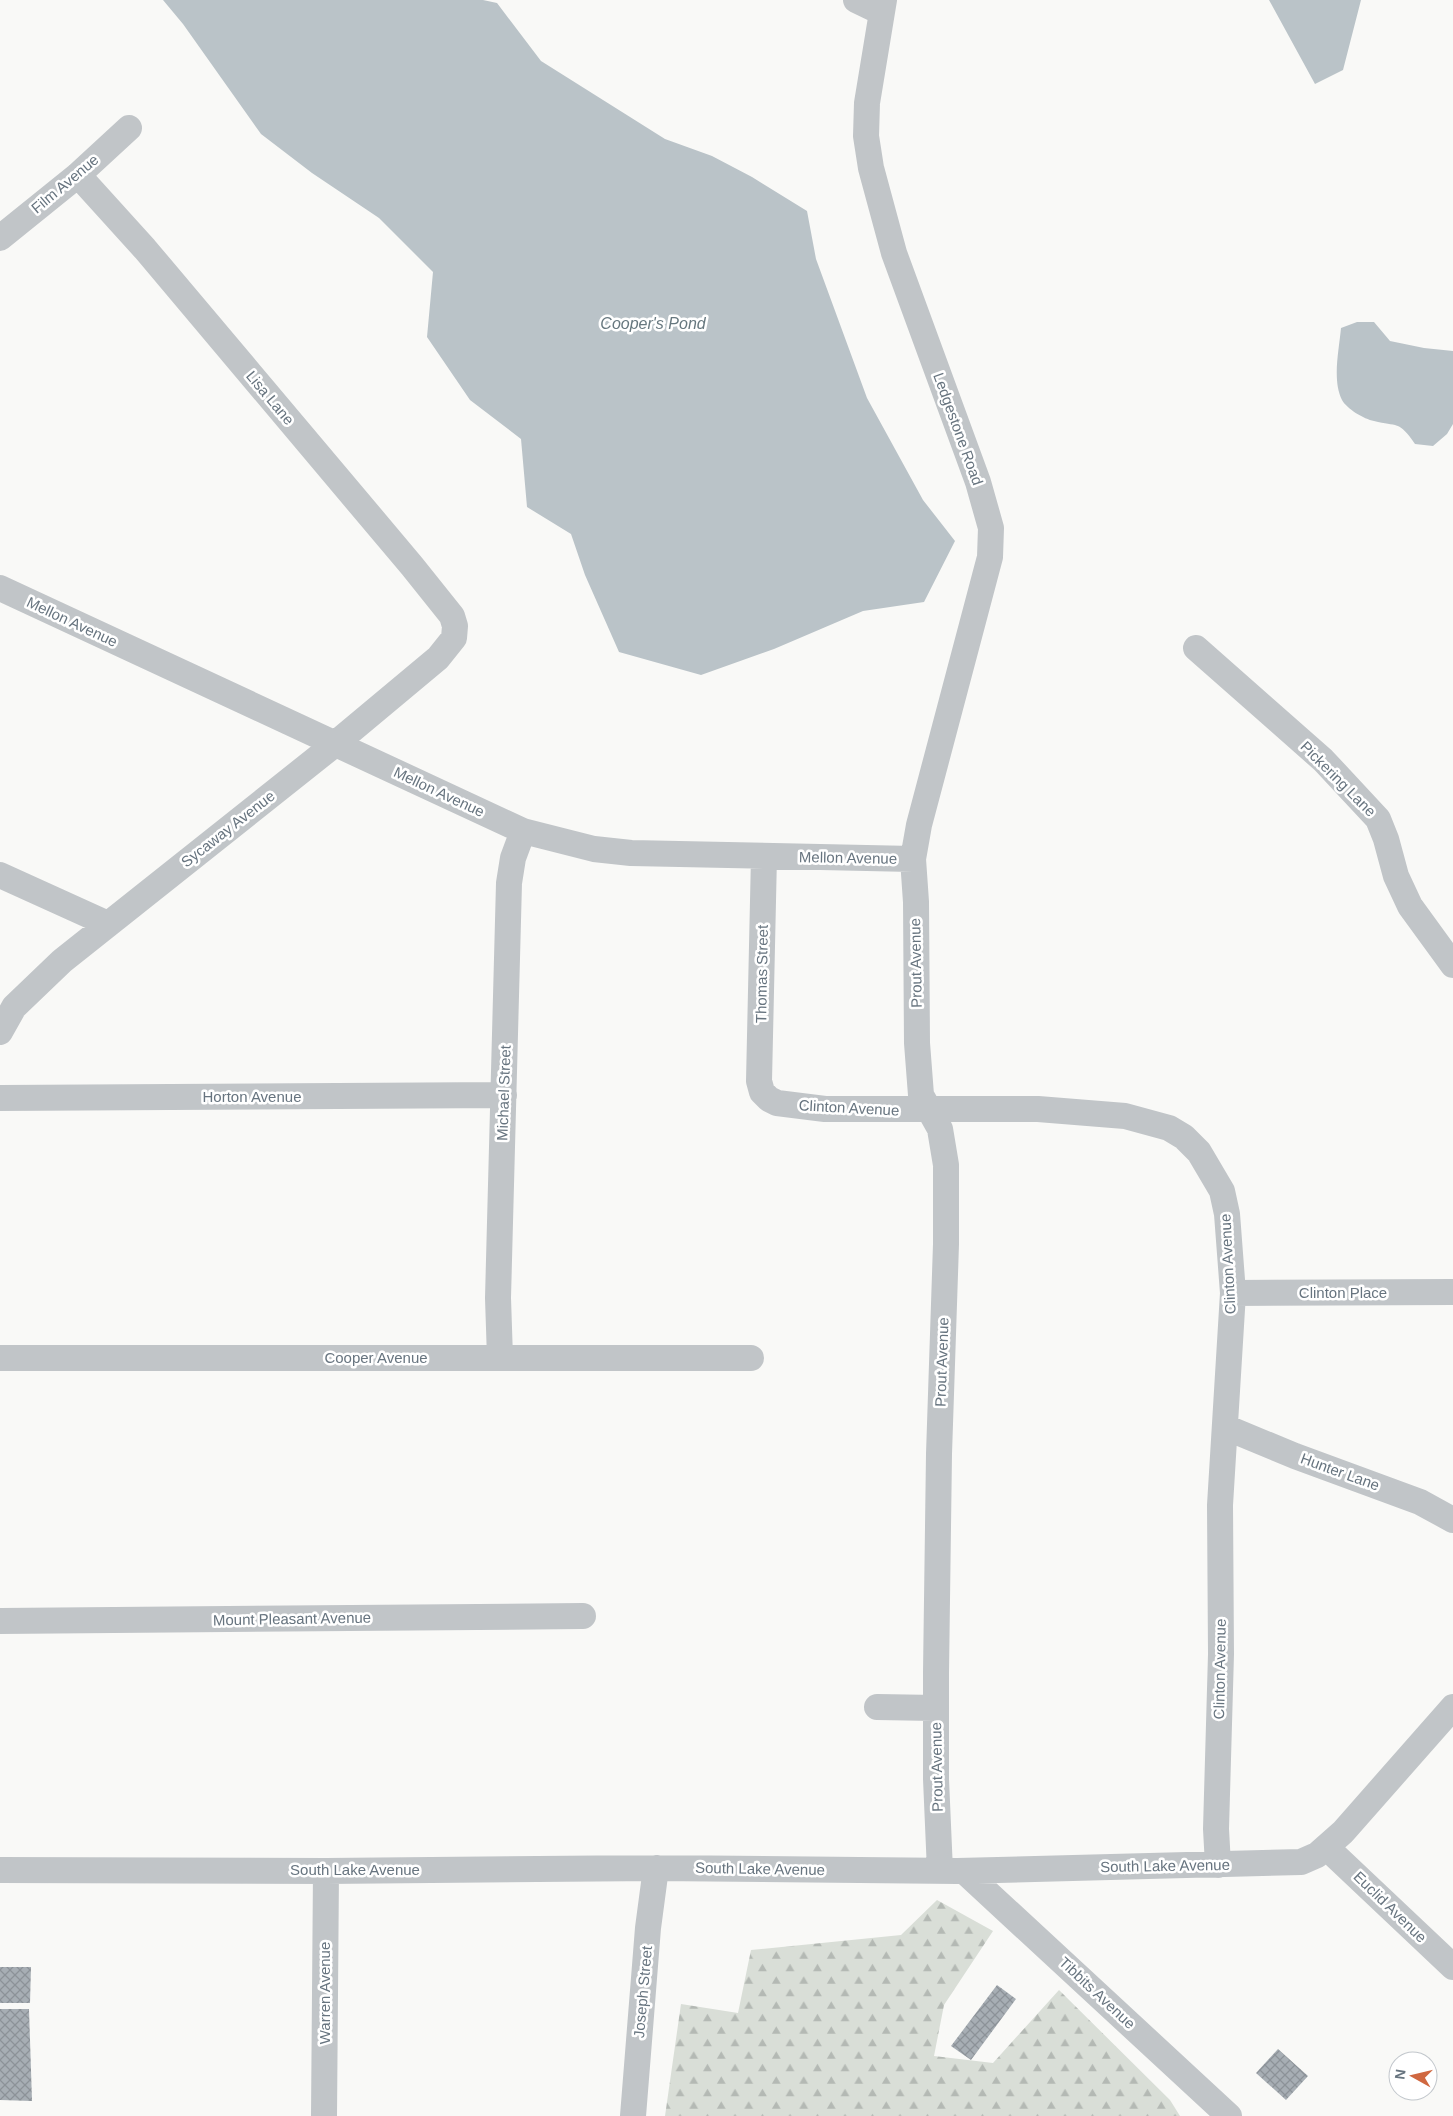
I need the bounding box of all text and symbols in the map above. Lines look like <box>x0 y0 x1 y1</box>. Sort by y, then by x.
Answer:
street label: Film Avenue <box>28 151 102 217</box>
water label: Cooper's Pond <box>600 315 707 332</box>
street label: Lisa Lane <box>243 367 298 428</box>
street label: Ledgestone Road <box>930 370 987 487</box>
street label: Mellon Avenue <box>24 593 120 650</box>
street label: Pickering Lane <box>1297 738 1379 820</box>
street label: Mellon Avenue <box>391 763 487 820</box>
street label: Sycaway Avenue <box>178 787 278 870</box>
street label: Mellon Avenue <box>799 848 897 867</box>
street label: Prout Avenue <box>906 918 925 1008</box>
street label: Thomas Street <box>752 924 771 1023</box>
street label: Michael Street <box>493 1044 514 1141</box>
street label: Horton Avenue <box>203 1088 301 1105</box>
street label: Clinton Avenue <box>798 1096 900 1119</box>
street label: Clinton Avenue <box>1216 1213 1239 1315</box>
street label: Clinton Place <box>1299 1284 1387 1301</box>
street label: Prout Avenue <box>931 1317 952 1407</box>
street label: Cooper Avenue <box>324 1349 428 1366</box>
street label: Hunter Lane <box>1298 1449 1382 1494</box>
street label: Mount Pleasant Avenue <box>213 1609 371 1628</box>
street label: Clinton Avenue <box>1210 1619 1229 1719</box>
street label: Prout Avenue <box>927 1722 946 1812</box>
street label: South Lake Avenue <box>1100 1856 1230 1875</box>
street label: South Lake Avenue <box>695 1859 825 1878</box>
street label: South Lake Avenue <box>290 1861 420 1878</box>
street label: Euclid Avenue <box>1350 1868 1430 1946</box>
street label: Warren Avenue <box>316 1942 333 2044</box>
street label: Joseph Street <box>630 1944 655 2039</box>
street label: Tibbits Avenue <box>1056 1953 1139 2032</box>
north arrow <box>1388 2051 1438 2101</box>
text: N <box>1391 2068 1409 2080</box>

